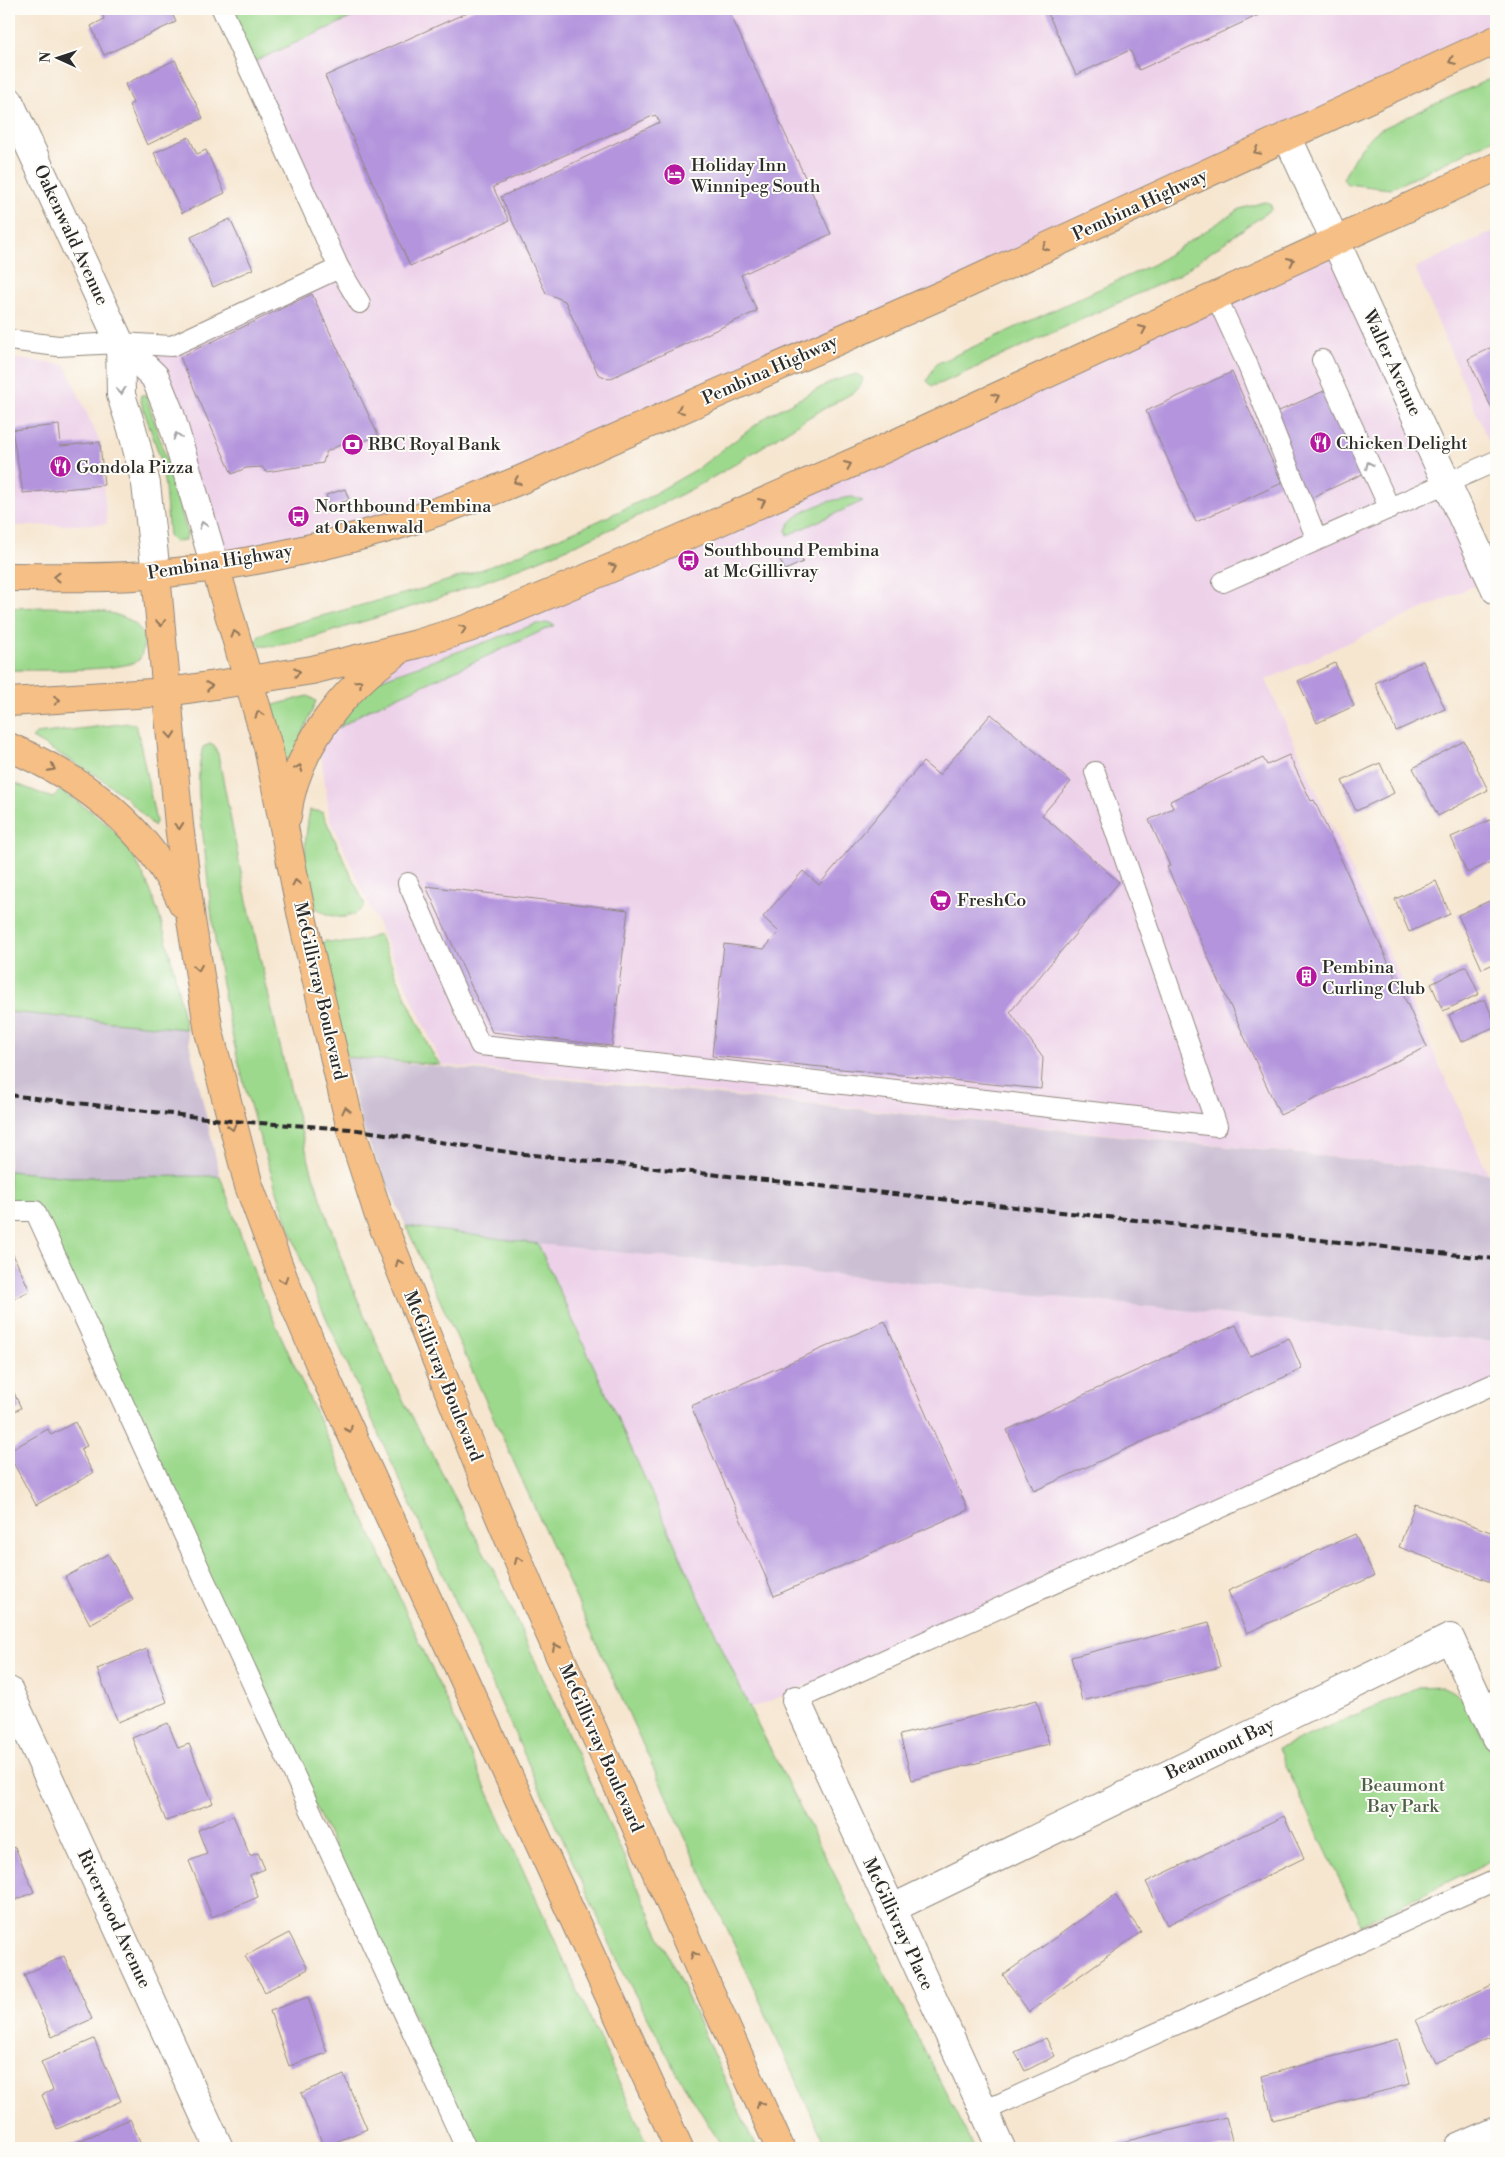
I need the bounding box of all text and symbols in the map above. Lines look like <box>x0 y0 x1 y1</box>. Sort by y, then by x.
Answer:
north arrow <box>32 32 82 82</box>
text: N <box>37 51 55 63</box>
one-way arrow <box>1448 54 1457 65</box>
one-way arrow <box>1253 145 1262 155</box>
place label: Holiday Inn Winnipeg South <box>690 154 821 198</box>
street label: Oakenwald Avenue <box>28 161 114 309</box>
hotel icon: Holiday Inn Winnipeg South <box>663 163 687 187</box>
street label: Pembina Highway <box>1069 164 1211 246</box>
one-way arrow <box>1041 241 1050 252</box>
one-way arrow <box>1286 257 1295 268</box>
street label: Waller Avenue <box>1357 305 1427 420</box>
one-way arrow <box>1138 325 1147 336</box>
street label: Pembina Highway <box>698 330 842 410</box>
one-way arrow <box>116 388 127 396</box>
one-way arrow <box>990 393 999 403</box>
one-way arrow <box>676 404 685 414</box>
restaurant icon: Chicken Delight <box>1308 431 1332 455</box>
bank icon: RBC Royal Bank <box>340 432 364 456</box>
place label: Chicken Delight <box>1336 432 1468 455</box>
one-way arrow <box>173 433 183 441</box>
place label: RBC Royal Bank <box>368 433 502 456</box>
restaurant icon: Gondola Pizza <box>48 455 72 479</box>
place label: Gondola Pizza <box>76 456 194 479</box>
one-way arrow <box>843 461 852 471</box>
one-way arrow <box>1364 461 1375 470</box>
one-way arrow <box>513 475 522 485</box>
place label: Northbound Pembina at Oakenwald <box>315 495 492 539</box>
one-way arrow <box>757 498 766 509</box>
bus stop icon: Northbound Pembina at Oakenwald <box>287 504 311 528</box>
one-way arrow <box>199 521 209 529</box>
street label: Pembina Highway <box>146 539 294 585</box>
place label: Southbound Pembina at McGillivray <box>704 539 880 583</box>
bus stop icon: Southbound Pembina at McGillivray <box>676 548 700 572</box>
one-way arrow <box>608 562 617 573</box>
one-way arrow <box>53 572 61 582</box>
one-way arrow <box>155 619 166 627</box>
one-way arrow <box>459 625 467 635</box>
one-way arrow <box>231 630 241 638</box>
one-way arrow <box>293 668 302 678</box>
one-way arrow <box>354 680 363 689</box>
one-way arrow <box>204 682 213 692</box>
one-way arrow <box>54 695 62 706</box>
one-way arrow <box>255 710 265 718</box>
one-way arrow <box>166 731 177 739</box>
one-way arrow <box>47 762 56 772</box>
one-way arrow <box>293 764 303 773</box>
one-way arrow <box>173 822 184 830</box>
one-way arrow <box>291 878 301 887</box>
supermarket icon: FreshCo <box>929 888 953 912</box>
place label: FreshCo <box>957 889 1026 912</box>
street label: McGillivray Boulevard <box>288 900 352 1083</box>
place label: Pembina Curling Club <box>1322 956 1425 1000</box>
one-way arrow <box>193 964 203 972</box>
building icon: Pembina Curling Club <box>1294 965 1318 989</box>
one-way arrow <box>341 1105 352 1114</box>
one-way arrow <box>226 1122 237 1131</box>
one-way arrow <box>394 1259 405 1268</box>
one-way arrow <box>278 1276 288 1284</box>
street label: McGillivray Boulevard <box>398 1287 488 1465</box>
one-way arrow <box>343 1424 353 1433</box>
one-way arrow <box>514 1556 525 1565</box>
one-way arrow <box>552 1643 563 1652</box>
street label: McGillivray Boulevard <box>553 1660 649 1837</box>
street label: Beaumont Bay <box>1161 1713 1278 1786</box>
park label: Beaumont Bay Park <box>1360 1774 1446 1818</box>
street label: Riverwood Avenue <box>72 1846 156 1992</box>
street label: McGillivray Place <box>857 1854 939 1994</box>
one-way arrow <box>689 1951 700 1960</box>
one-way arrow <box>756 2100 766 2109</box>

